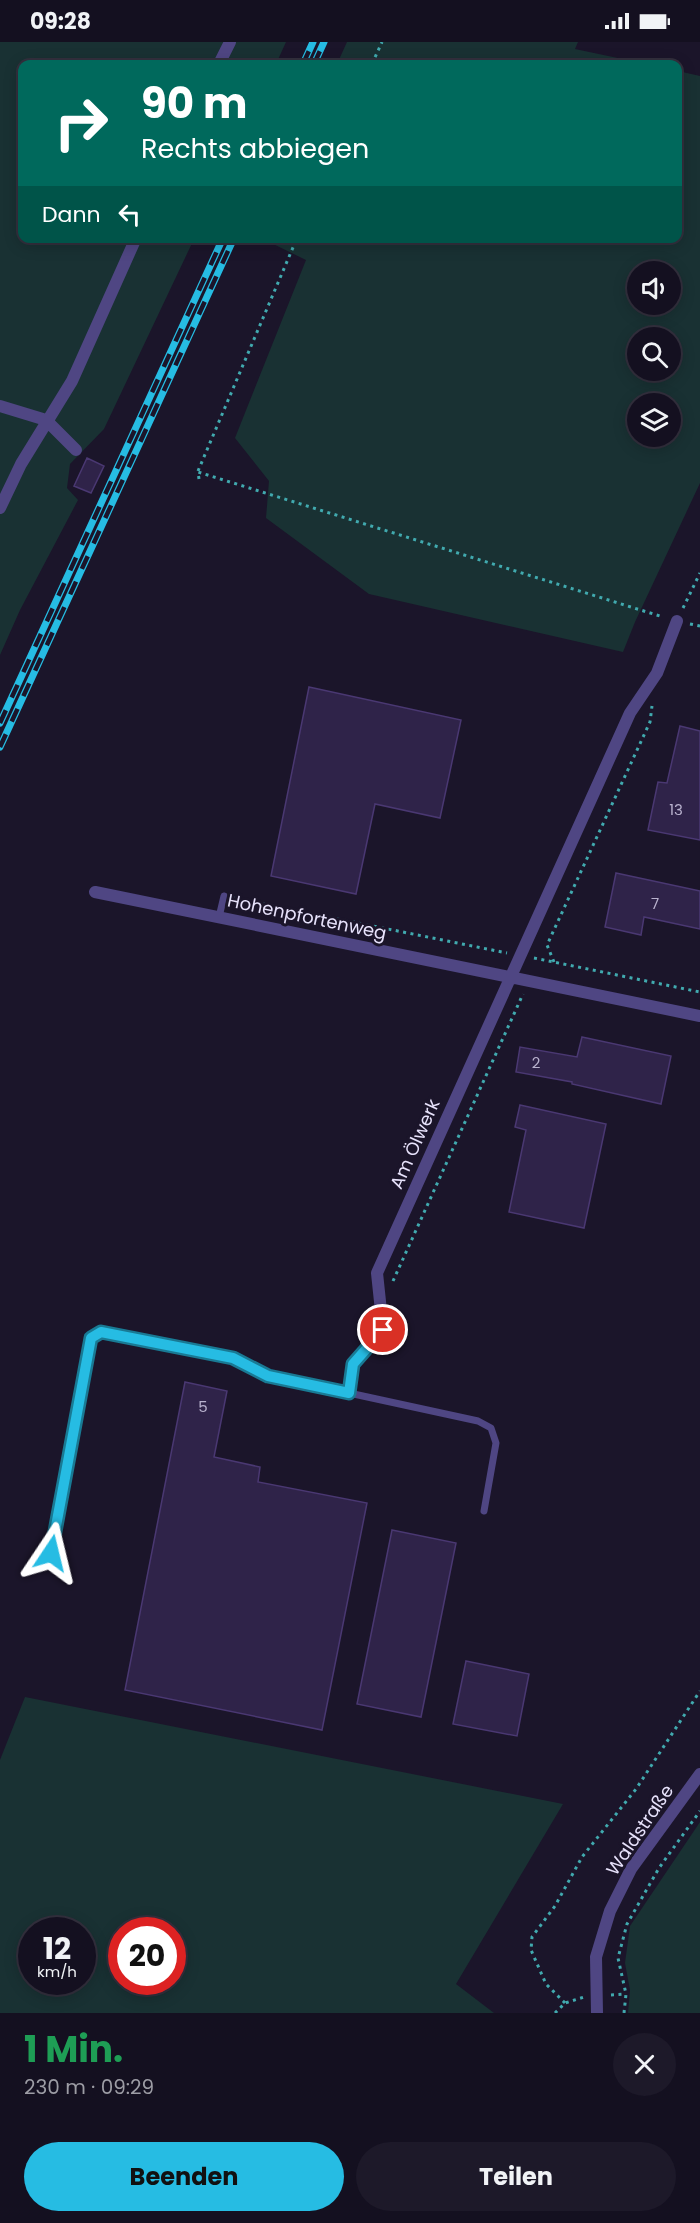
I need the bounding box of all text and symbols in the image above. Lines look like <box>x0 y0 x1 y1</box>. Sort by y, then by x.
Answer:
text: 09:28 <box>30 6 91 37</box>
text: 90 m <box>141 74 248 133</box>
icon: right <box>42 84 120 162</box>
text: Rechts abbiegen <box>141 130 369 167</box>
icon: left <box>113 198 146 231</box>
text: Dann <box>42 199 101 230</box>
map controls <box>627 261 681 447</box>
button: sound <box>627 261 681 315</box>
button: search <box>627 327 681 381</box>
button: layers <box>627 393 681 447</box>
house number: 13 <box>669 799 683 820</box>
street label: Hohenpfortenweg <box>225 887 389 946</box>
house number: 7 <box>651 893 659 914</box>
house number: 2 <box>532 1052 540 1073</box>
street label: Am Ölwerk <box>384 1094 446 1193</box>
pin <box>357 1304 408 1355</box>
icon: arrive <box>366 1313 399 1346</box>
house number: 5 <box>198 1396 208 1417</box>
position arrow <box>19 1521 83 1585</box>
street label: Waldstraße <box>600 1779 679 1880</box>
speed limit sign: 20 <box>108 1917 186 1995</box>
text: 12 <box>43 1927 71 1970</box>
text: km/h <box>37 1961 77 1982</box>
text: 1 Min. <box>24 2024 123 2075</box>
button: close <box>613 2033 676 2096</box>
text: 230 m · 09:29 <box>24 2073 154 2101</box>
button: Beenden <box>24 2142 344 2211</box>
button: Teilen <box>356 2142 676 2211</box>

